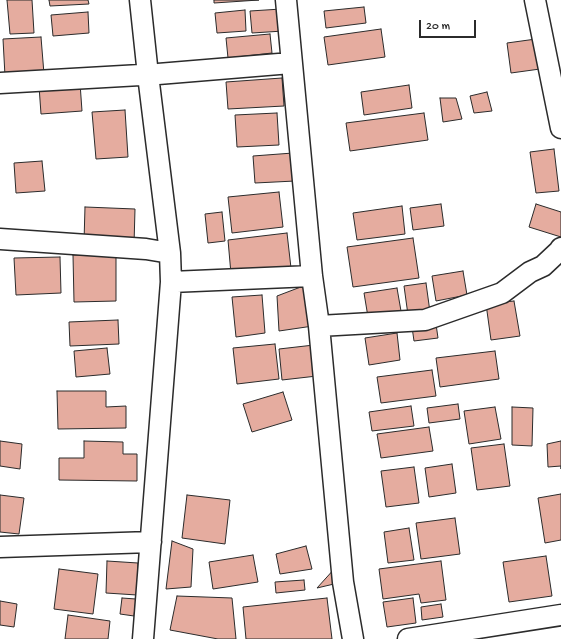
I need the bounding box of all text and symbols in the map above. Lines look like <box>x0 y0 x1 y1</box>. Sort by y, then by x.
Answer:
scale bar <box>421 12 478 38</box>
text: 20 m <box>426 20 450 34</box>

